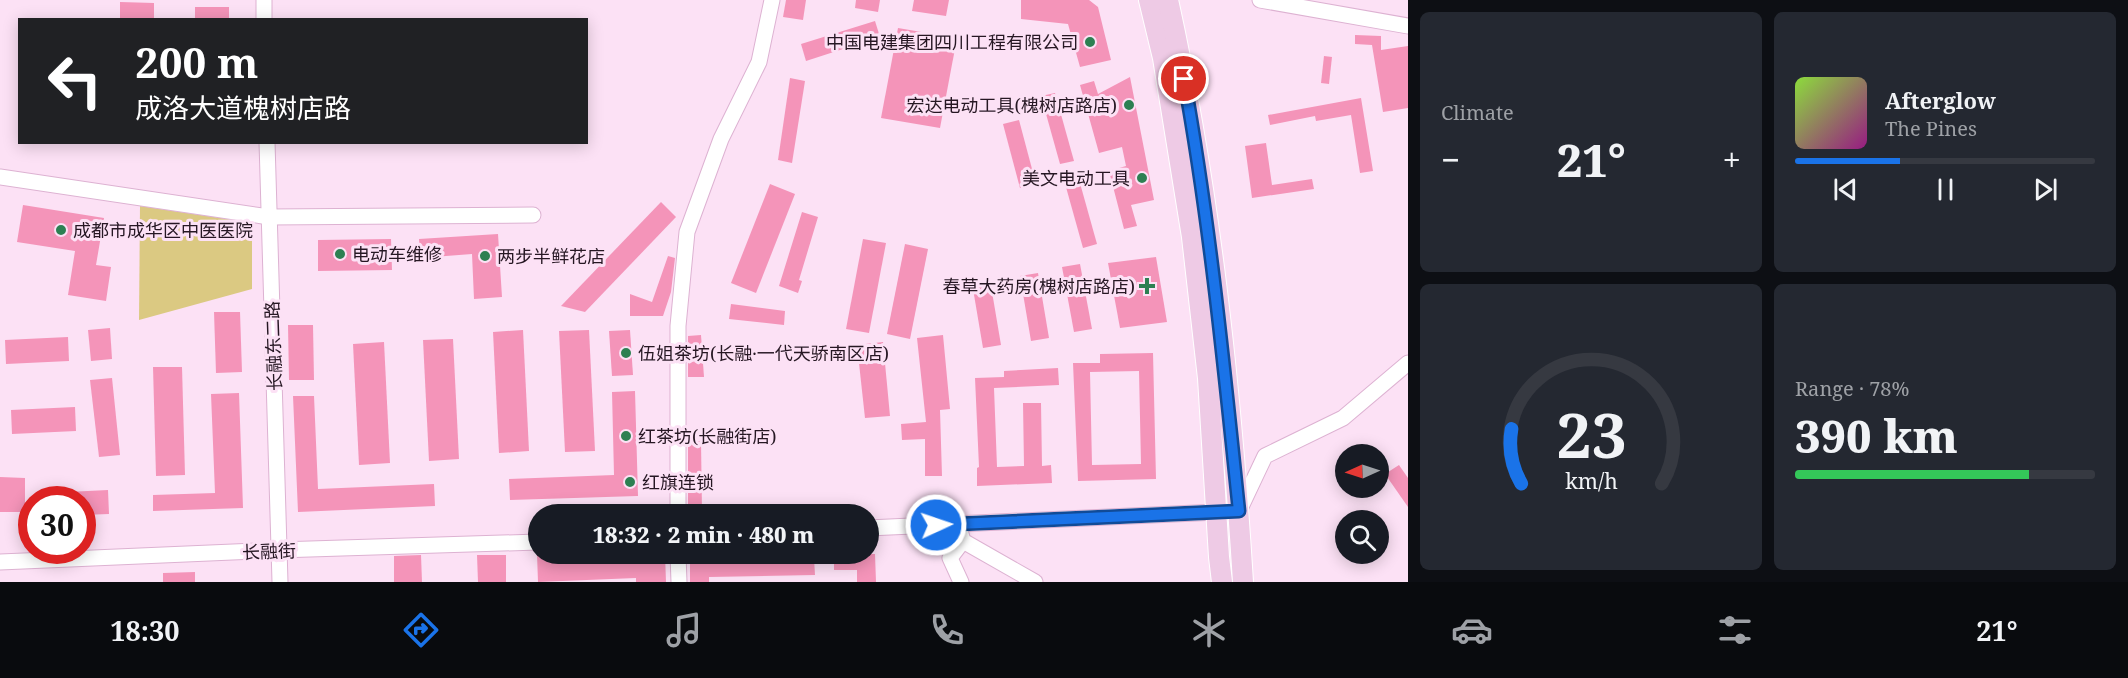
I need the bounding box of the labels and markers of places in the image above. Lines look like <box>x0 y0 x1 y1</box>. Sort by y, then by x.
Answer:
place label: 中国电建集团四川工程有限公司 <box>826 30 1078 54</box>
marker: 中国电建集团四川工程有限公司 <box>1083 35 1097 49</box>
pin <box>1158 53 1209 104</box>
place label: 宏达电动工具(槐树店路店) <box>907 93 1117 117</box>
marker: 宏达电动工具(槐树店路店) <box>1122 98 1136 112</box>
place label: 美文电动工具 <box>1022 166 1130 190</box>
marker: 美文电动工具 <box>1135 171 1149 185</box>
place label: 成都市成华区中医医院 <box>73 218 253 242</box>
marker: 成都市成华区中医医院 <box>54 223 68 237</box>
place label: 电动车维修 <box>352 242 442 266</box>
place label: 两步半鲜花店 <box>497 244 605 268</box>
marker: 电动车维修 <box>333 247 347 261</box>
marker: 两步半鲜花店 <box>478 249 492 263</box>
place label: 春草大药房(槐树店路店) <box>943 274 1135 298</box>
marker: 春草大药房(槐树店路店) <box>1140 279 1154 293</box>
place label: 伍姐茶坊(长融·一代天骄南区店) <box>638 341 889 365</box>
marker: 伍姐茶坊(长融·一代天骄南区店) <box>619 346 633 360</box>
place label: 红茶坊(长融街店) <box>638 424 776 448</box>
marker: 红茶坊(长融街店) <box>619 429 633 443</box>
place label: 红旗连锁 <box>642 470 714 494</box>
marker: 红旗连锁 <box>623 475 637 489</box>

